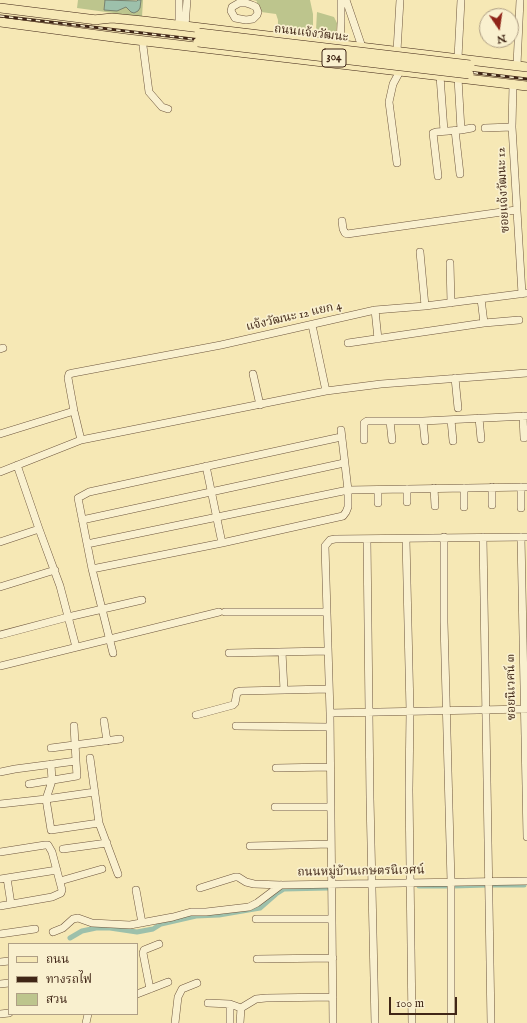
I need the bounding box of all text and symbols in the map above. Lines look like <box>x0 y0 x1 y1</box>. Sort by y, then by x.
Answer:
north arrow <box>479 8 519 48</box>
street label: ถนนแจ้งวัฒนะ <box>273 22 349 46</box>
text: N <box>495 31 508 47</box>
road number: 304 <box>322 49 346 67</box>
street label: ซอยแจ้งวัฒนะ 12 <box>495 147 513 233</box>
street label: แจ้งวัฒนะ 12 แยก 4 <box>245 299 343 335</box>
street label: ซอยนิเวศน์ ๓ <box>504 654 520 720</box>
street label: ถนนหมู่บ้านเกษตรนิเวศน์ <box>297 864 425 880</box>
legend <box>8 943 138 1015</box>
text: ถนน <box>46 952 69 967</box>
text: ทางรถไฟ <box>46 972 92 987</box>
scale bar <box>391 989 459 1015</box>
text: สวน <box>46 992 67 1007</box>
text: 100 m <box>396 996 424 1011</box>

